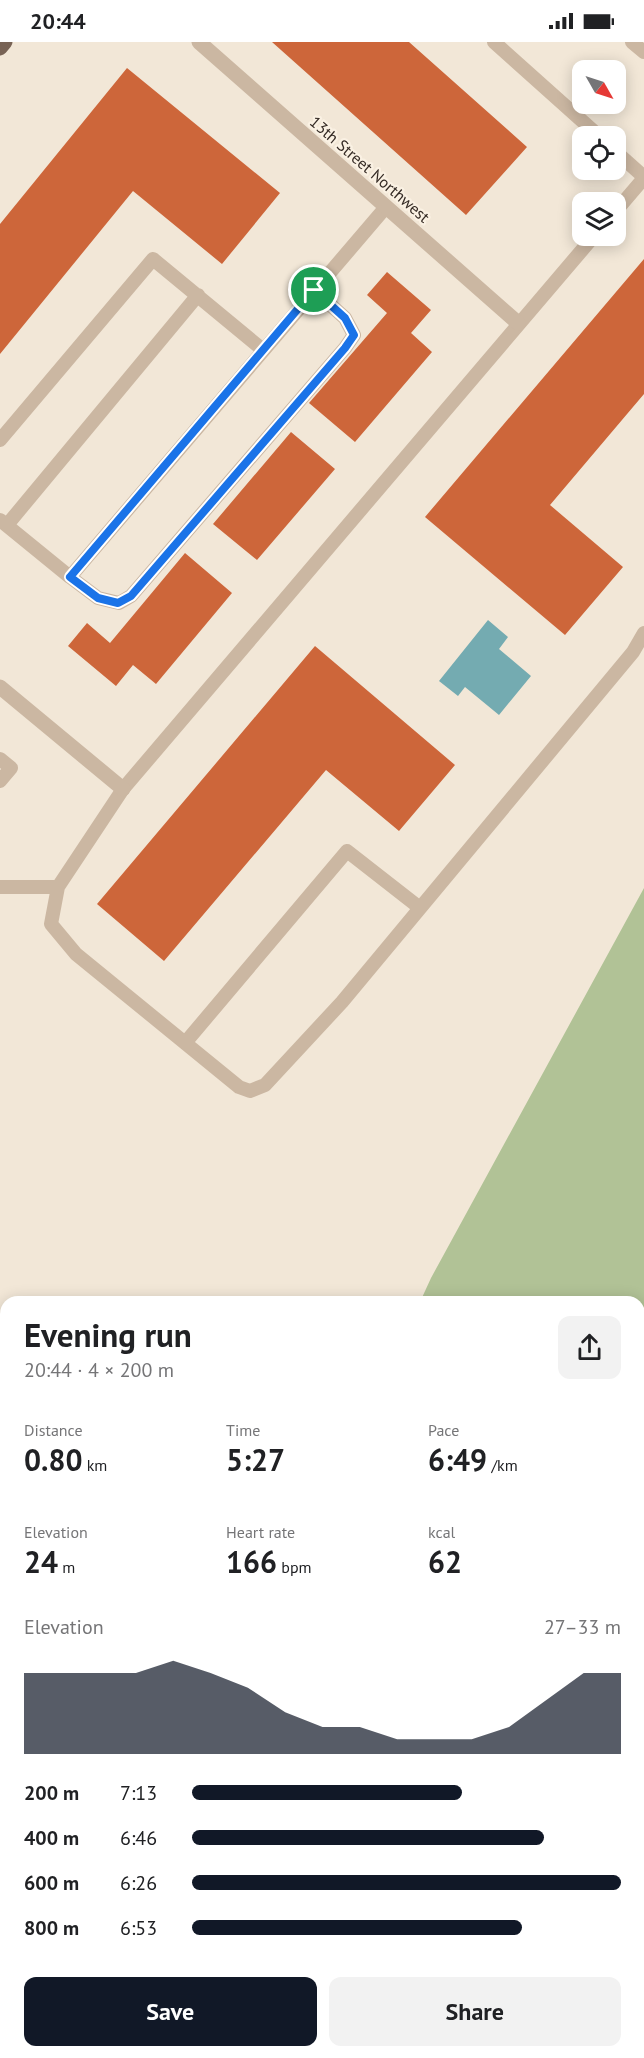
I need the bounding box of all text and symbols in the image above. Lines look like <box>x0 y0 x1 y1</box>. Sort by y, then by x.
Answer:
text: 20:44 <box>30 7 86 35</box>
north arrow <box>572 60 626 114</box>
map controls <box>572 60 626 246</box>
street label: 13th Street Northwest <box>306 111 434 227</box>
button: locate <box>572 126 626 180</box>
button: layers <box>572 192 626 246</box>
pin <box>288 264 339 315</box>
icon: arrive <box>297 273 330 306</box>
text: Evening run <box>24 1313 192 1356</box>
button: share <box>558 1316 621 1379</box>
text: 20:44 · 4 × 200 m <box>24 1357 174 1383</box>
text: Distance <box>24 1420 83 1440</box>
text: Time <box>226 1420 260 1440</box>
text: Pace <box>428 1420 459 1440</box>
text: 0.80 <box>24 1440 82 1479</box>
text: 5:27 <box>226 1440 285 1479</box>
text: 6:49 <box>428 1440 487 1479</box>
text: km <box>82 1455 107 1475</box>
text: /km <box>487 1455 518 1475</box>
text: Elevation <box>24 1522 88 1542</box>
text: Heart rate <box>226 1522 295 1542</box>
text: kcal <box>428 1522 455 1542</box>
text: 24 <box>24 1542 58 1581</box>
text: 166 <box>226 1542 277 1581</box>
text: 62 <box>428 1542 462 1581</box>
text: m <box>58 1557 75 1577</box>
text: bpm <box>277 1557 312 1577</box>
text: Elevation <box>24 1614 104 1640</box>
text: 27–33 m <box>544 1614 621 1640</box>
text: 200 m <box>24 1780 79 1806</box>
text: 7:13 <box>120 1780 157 1806</box>
text: 400 m <box>24 1825 79 1851</box>
text: 6:46 <box>120 1825 157 1851</box>
text: 600 m <box>24 1870 79 1896</box>
text: 6:26 <box>120 1870 157 1896</box>
text: 800 m <box>24 1915 79 1941</box>
text: 6:53 <box>120 1915 157 1941</box>
button: Save <box>24 1977 317 2046</box>
button: Share <box>329 1977 621 2046</box>

